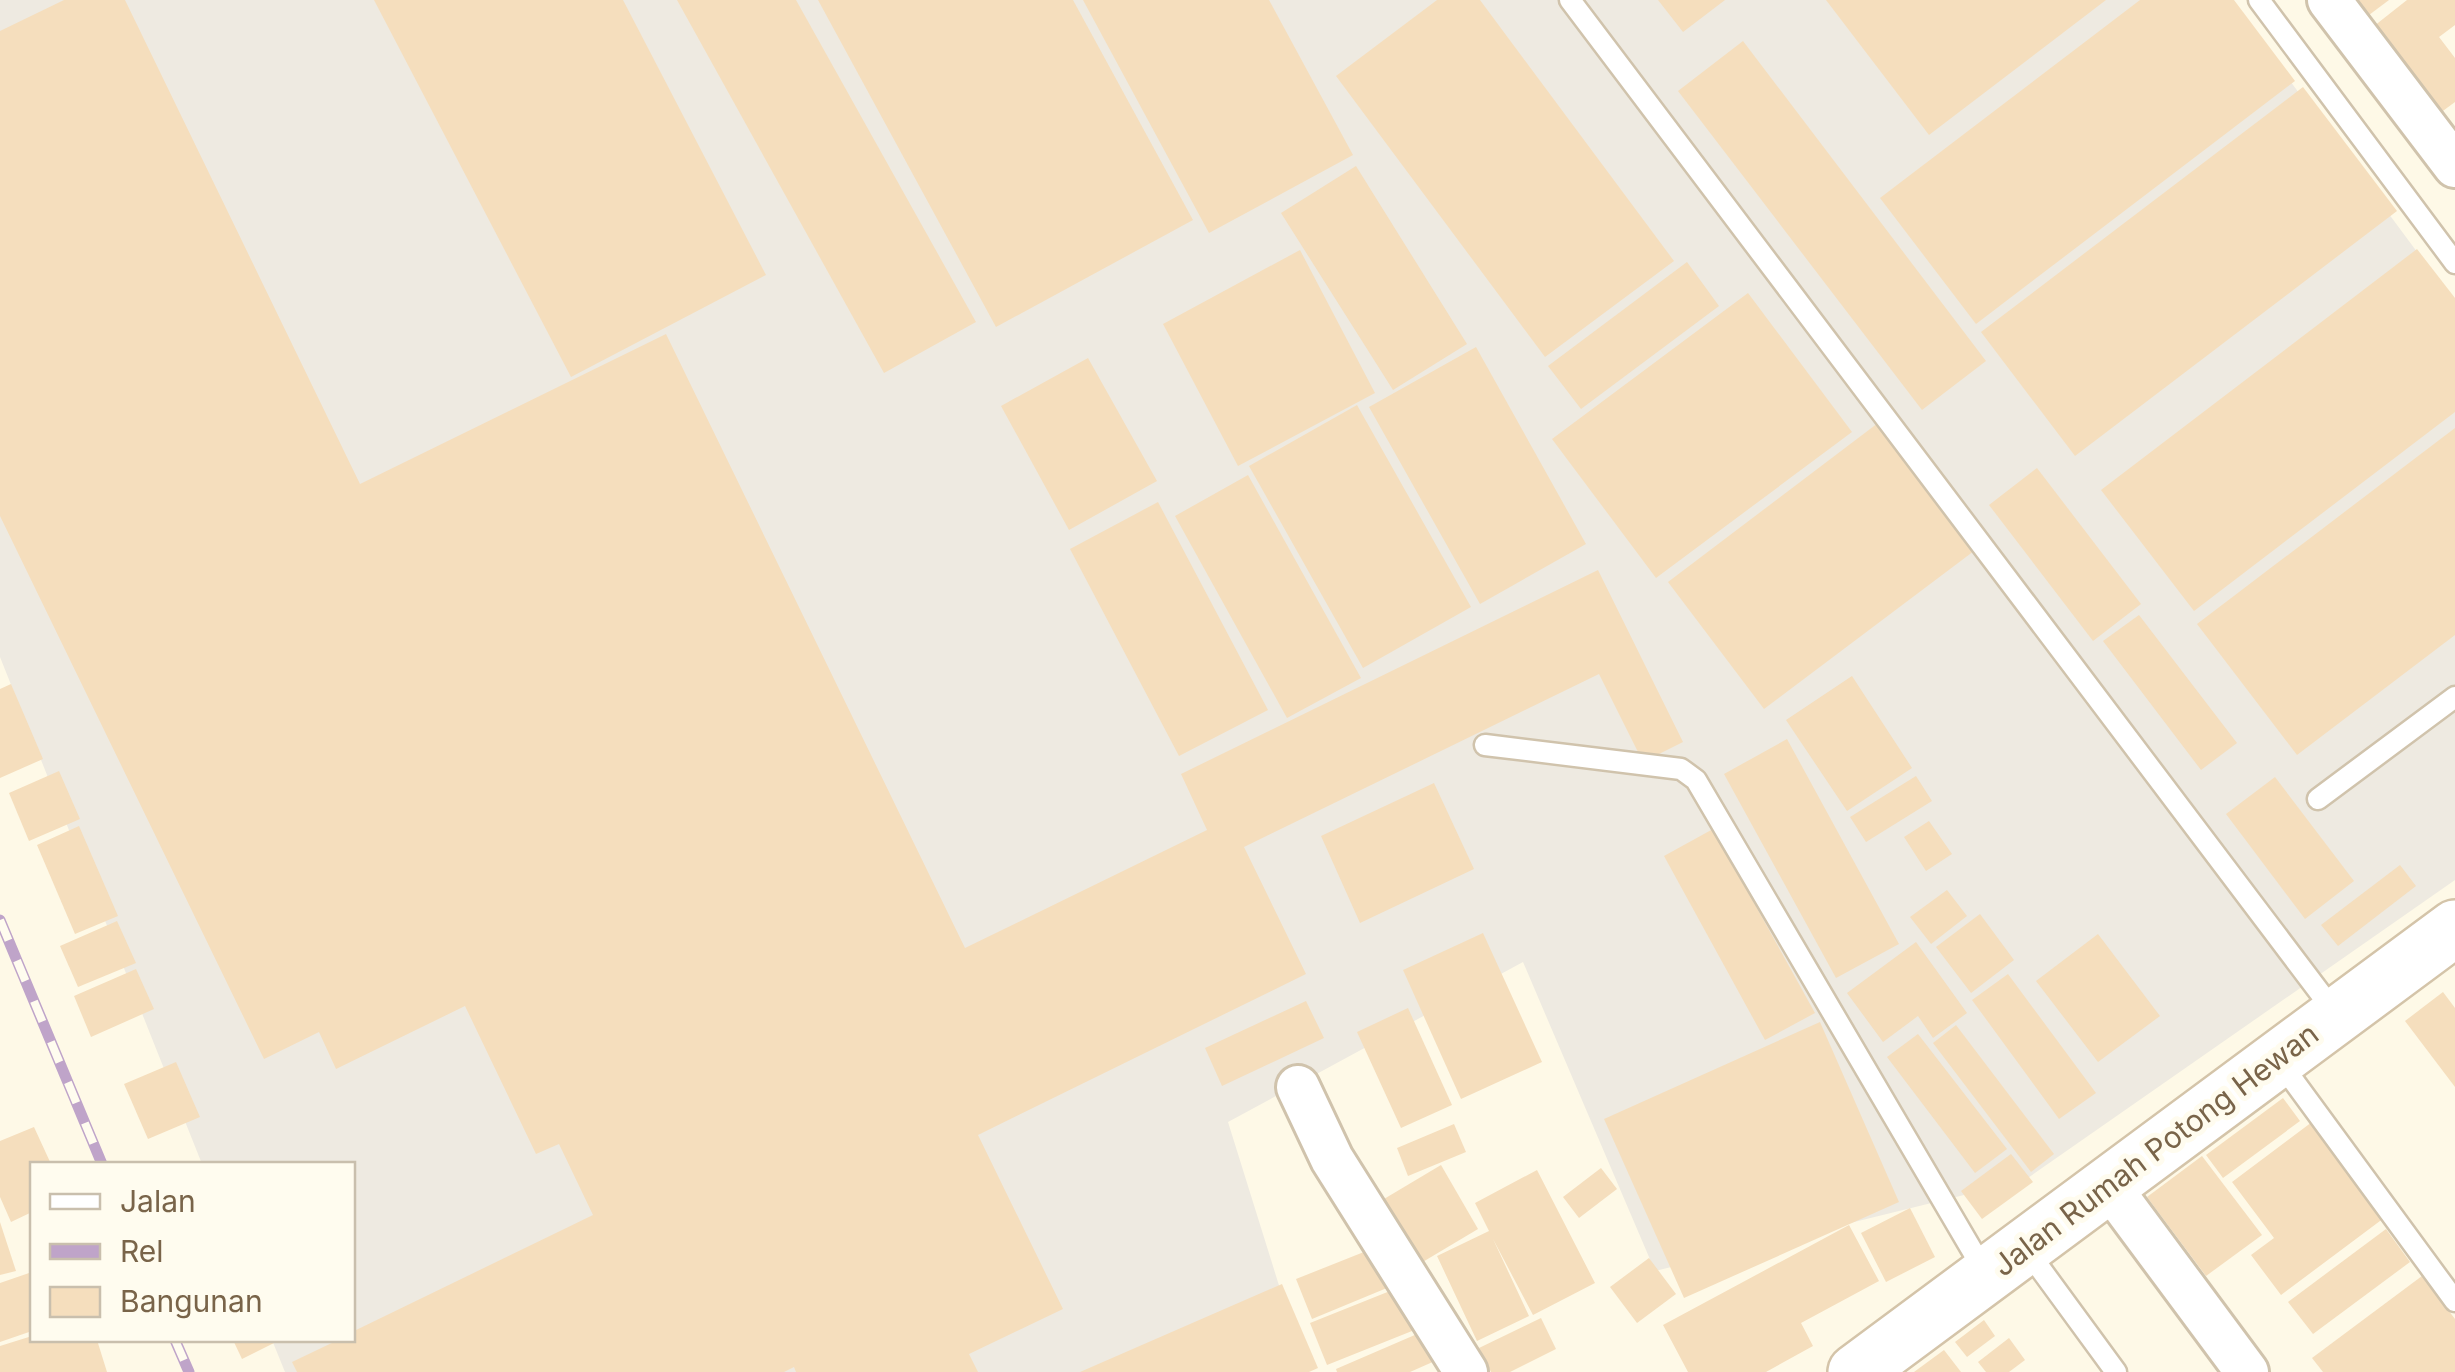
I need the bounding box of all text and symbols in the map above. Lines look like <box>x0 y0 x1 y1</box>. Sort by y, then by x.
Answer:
street label: Jalan Rumah Potong Hewan <box>1986 1015 2325 1283</box>
legend <box>30 1162 355 1342</box>
text: Jalan <box>120 1183 196 1219</box>
text: Rel <box>120 1233 164 1269</box>
text: Bangunan <box>120 1283 263 1319</box>

